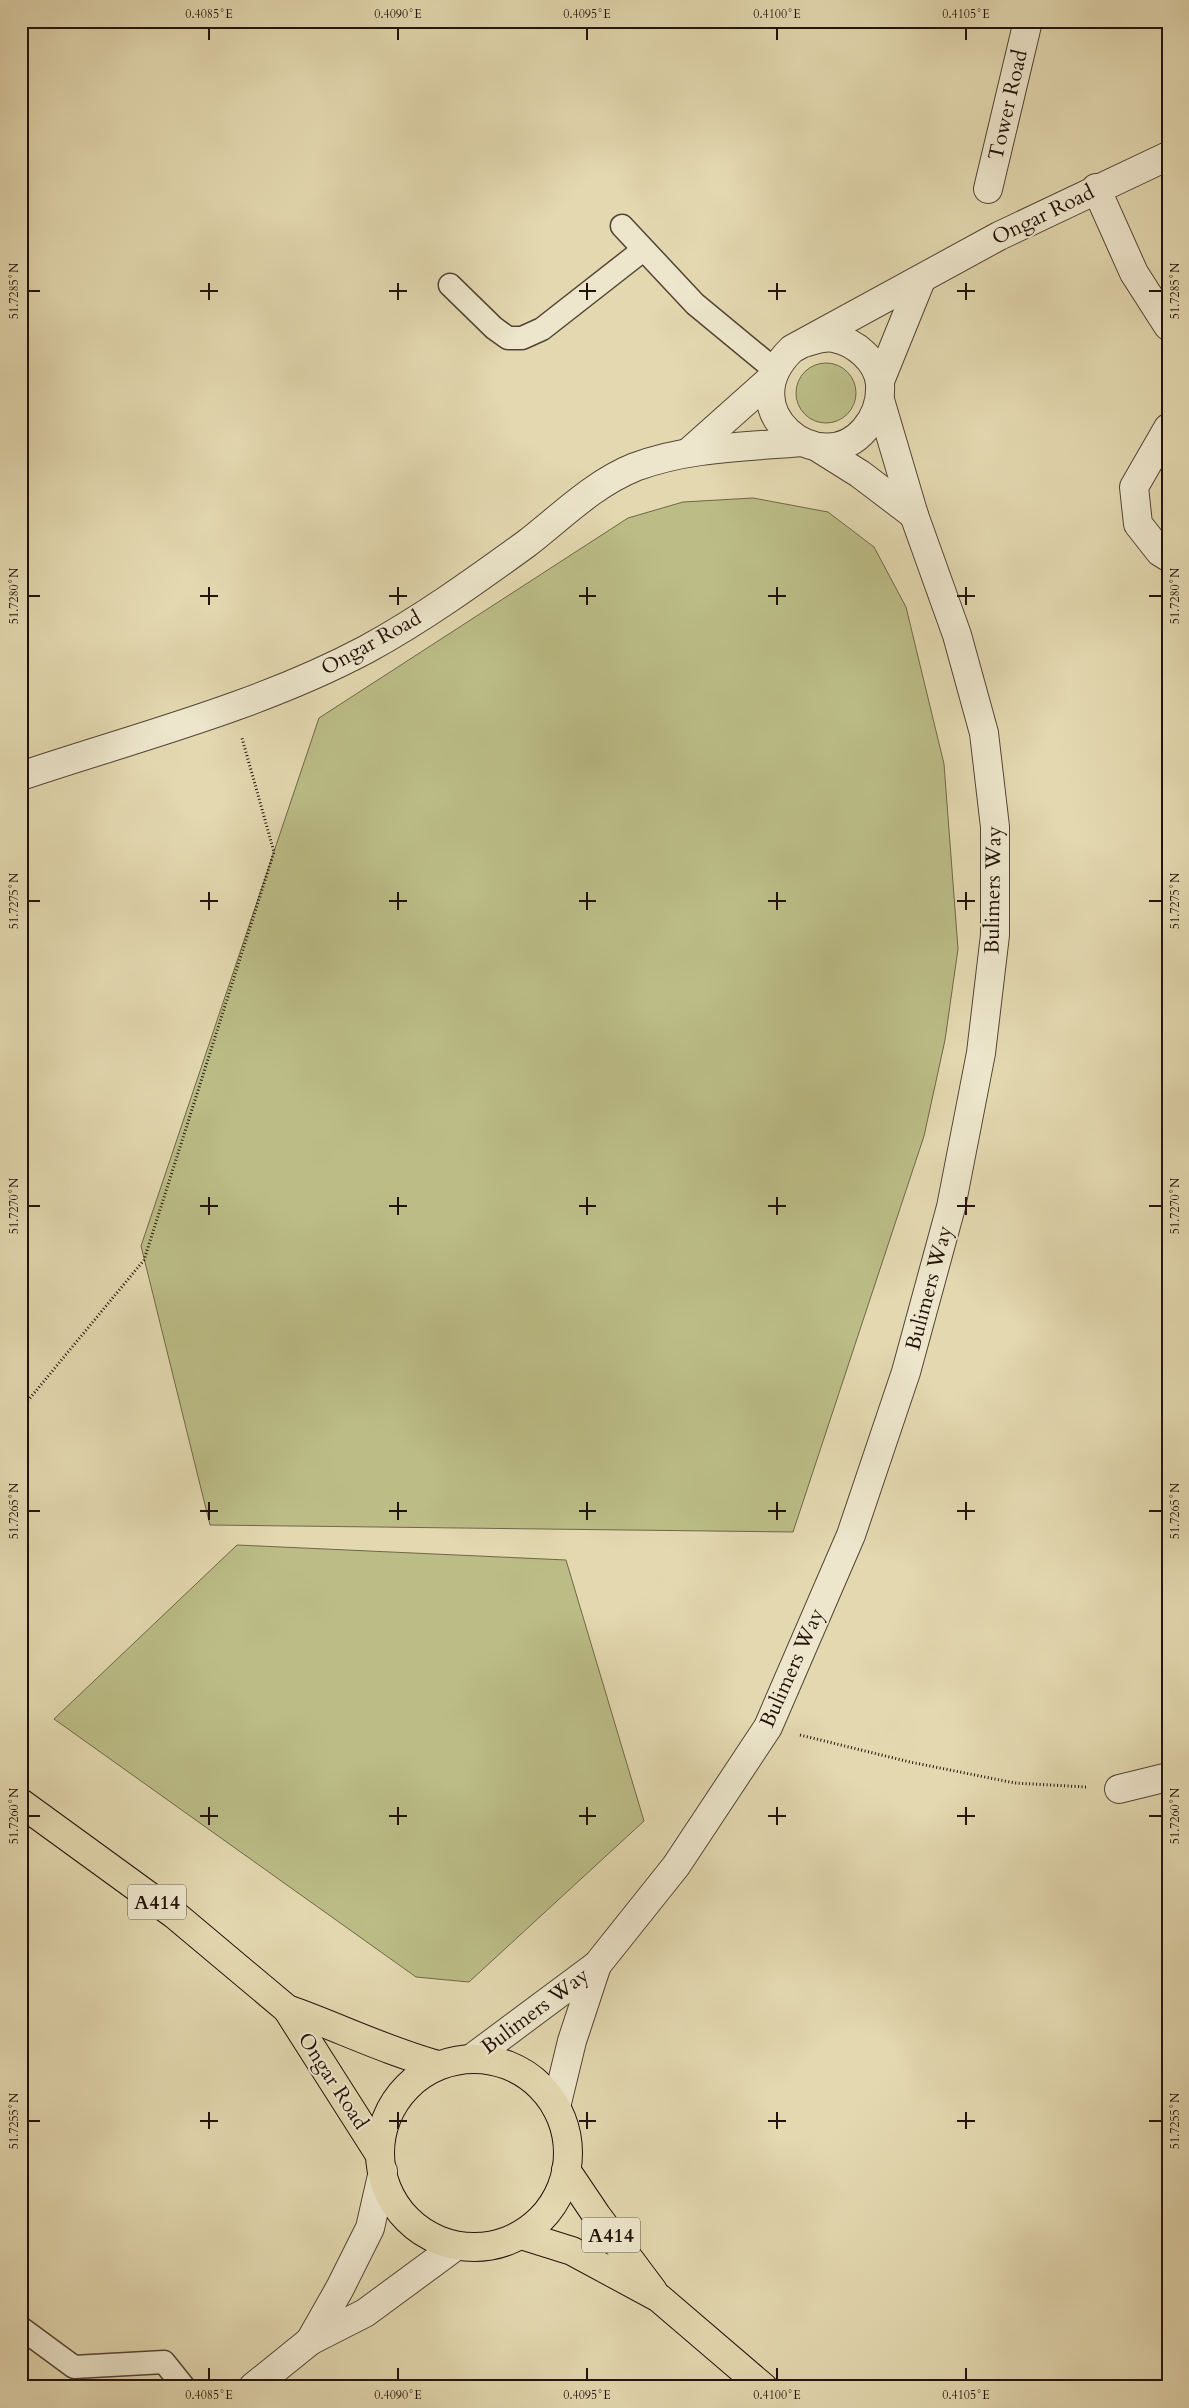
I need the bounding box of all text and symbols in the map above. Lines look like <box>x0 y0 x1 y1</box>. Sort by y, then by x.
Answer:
text: 0.4085°E <box>185 6 233 22</box>
text: 0.4090°E <box>374 6 422 22</box>
text: 0.4095°E <box>563 6 611 22</box>
text: 0.4100°E <box>753 6 801 22</box>
text: 0.4105°E <box>942 6 990 22</box>
street label: Tower Road <box>981 47 1035 163</box>
street label: Ongar Road <box>987 178 1099 252</box>
text: 51.7285°N <box>6 262 22 319</box>
text: 51.7285°N <box>1167 262 1183 319</box>
text: 51.7280°N <box>6 567 22 624</box>
text: 51.7280°N <box>1167 567 1183 624</box>
street label: Ongar Road <box>316 604 426 682</box>
street label: Bulimers Way <box>977 826 1009 954</box>
text: 51.7275°N <box>6 872 22 929</box>
text: 51.7275°N <box>1167 872 1183 929</box>
text: 51.7270°N <box>6 1177 22 1234</box>
text: 51.7270°N <box>1167 1177 1183 1234</box>
street label: Bulimers Way <box>898 1222 960 1354</box>
text: 51.7265°N <box>6 1482 22 1539</box>
text: 51.7265°N <box>1167 1482 1183 1539</box>
street label: Bulimers Way <box>753 1604 831 1732</box>
text: 51.7260°N <box>6 1787 22 1844</box>
text: 51.7260°N <box>1167 1787 1183 1844</box>
road number: A414 <box>128 1884 186 1920</box>
street label: Bulimers Way <box>475 1961 595 2061</box>
street label: Ongar Road <box>291 2027 375 2135</box>
text: 51.7255°N <box>6 2092 22 2149</box>
text: 51.7255°N <box>1167 2092 1183 2149</box>
road number: A414 <box>582 2218 640 2252</box>
text: 0.4085°E <box>185 2387 233 2403</box>
text: 0.4090°E <box>374 2387 422 2403</box>
text: 0.4095°E <box>563 2387 611 2403</box>
text: 0.4100°E <box>753 2387 801 2403</box>
text: 0.4105°E <box>942 2387 990 2403</box>

